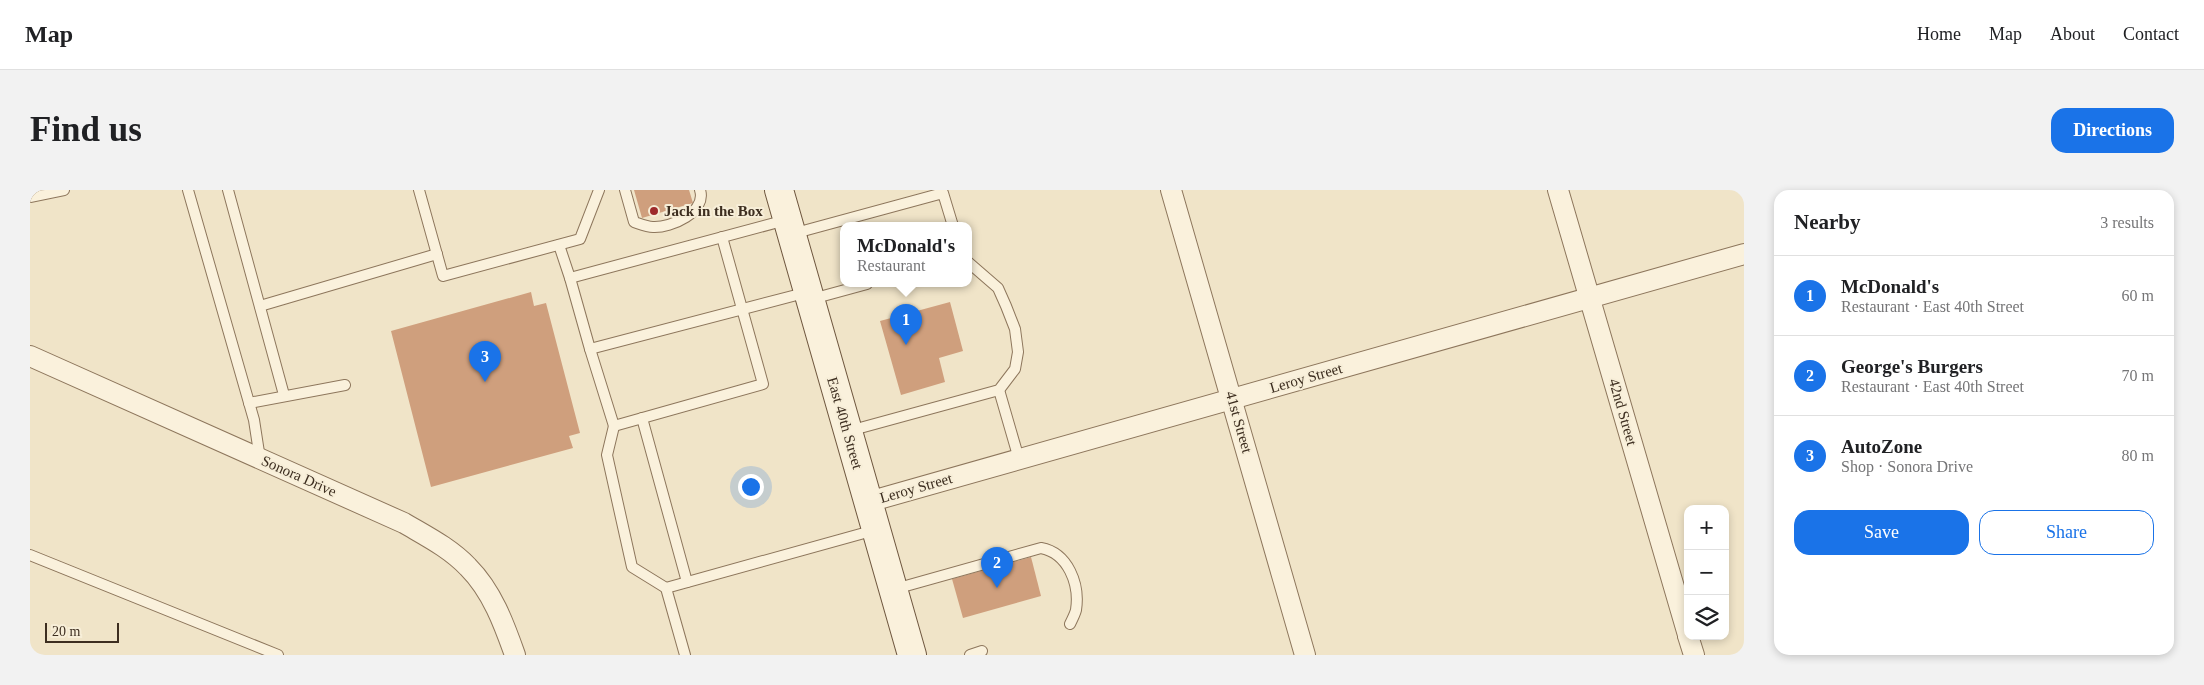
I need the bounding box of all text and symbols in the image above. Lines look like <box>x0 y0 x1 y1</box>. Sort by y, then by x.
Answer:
text: Map <box>25 21 73 47</box>
text: Home <box>1917 24 1961 44</box>
text: Map <box>1989 24 2022 44</box>
text: About <box>2050 24 2095 44</box>
text: Contact <box>2123 24 2179 44</box>
button: Directions <box>2051 108 2174 153</box>
text: Find us <box>30 110 142 149</box>
place label: Jack in the Box <box>664 203 763 219</box>
marker: Jack in the Box <box>648 205 660 217</box>
text: Nearby <box>1794 210 1861 234</box>
text: 3 results <box>2100 214 2154 231</box>
popup <box>840 222 972 287</box>
text: McDonald's <box>857 235 955 256</box>
text: Restaurant <box>857 257 925 274</box>
text: McDonald's <box>1841 276 1939 297</box>
text: 1 <box>1806 287 1814 304</box>
text: 60 m <box>2122 287 2154 304</box>
text: Restaurant · East 40th Street <box>1841 298 2024 315</box>
pin: 1 <box>890 304 922 345</box>
pin: 3 <box>469 341 501 382</box>
text: George's Burgers <box>1841 356 1983 377</box>
street label: Leroy Street <box>1268 360 1345 396</box>
text: 2 <box>1806 367 1814 384</box>
text: 70 m <box>2122 367 2154 384</box>
street label: East 40th Street <box>824 375 866 472</box>
street label: 42nd Street <box>1606 377 1640 448</box>
text: Restaurant · East 40th Street <box>1841 378 2024 395</box>
street label: 41st Street <box>1223 389 1256 456</box>
text: AutoZone <box>1841 436 1922 457</box>
text: 3 <box>1806 447 1814 464</box>
text: 80 m <box>2122 447 2154 464</box>
street label: Sonora Drive <box>259 452 339 500</box>
text: Shop · Sonora Drive <box>1841 458 1973 475</box>
street label: Leroy Street <box>878 470 955 506</box>
your location <box>738 474 764 500</box>
map controls <box>1684 505 1729 640</box>
button: + <box>1684 505 1729 550</box>
button: Save <box>1794 510 1969 555</box>
button: Share <box>1979 510 2154 555</box>
pin: 2 <box>981 547 1013 588</box>
button: − <box>1684 550 1729 595</box>
button: layers <box>1684 595 1729 640</box>
scale bar <box>45 620 119 643</box>
text: 20 m <box>52 624 80 639</box>

